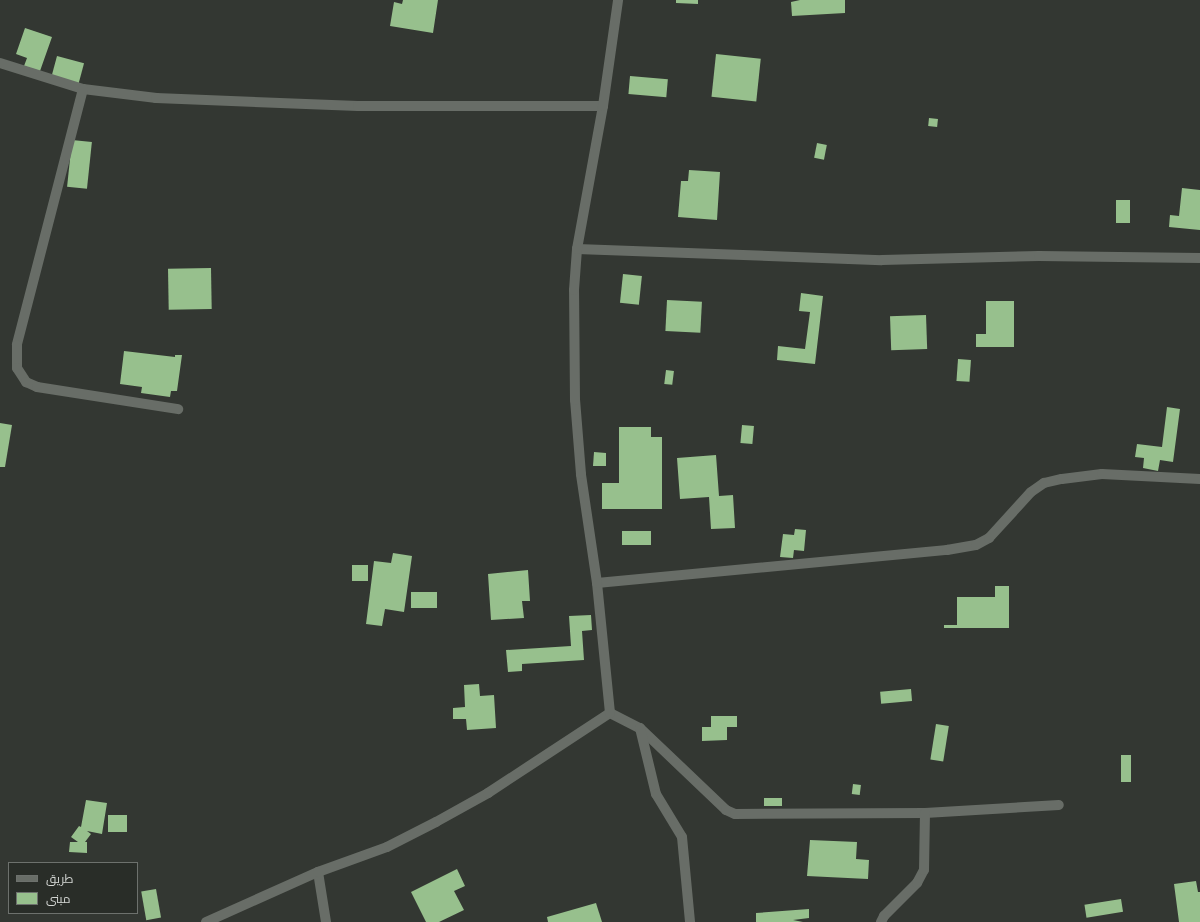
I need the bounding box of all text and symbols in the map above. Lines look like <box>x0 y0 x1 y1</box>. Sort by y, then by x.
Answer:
legend <box>8 862 138 914</box>
text: طريق <box>46 870 73 887</box>
text: مبنى <box>46 890 71 907</box>

